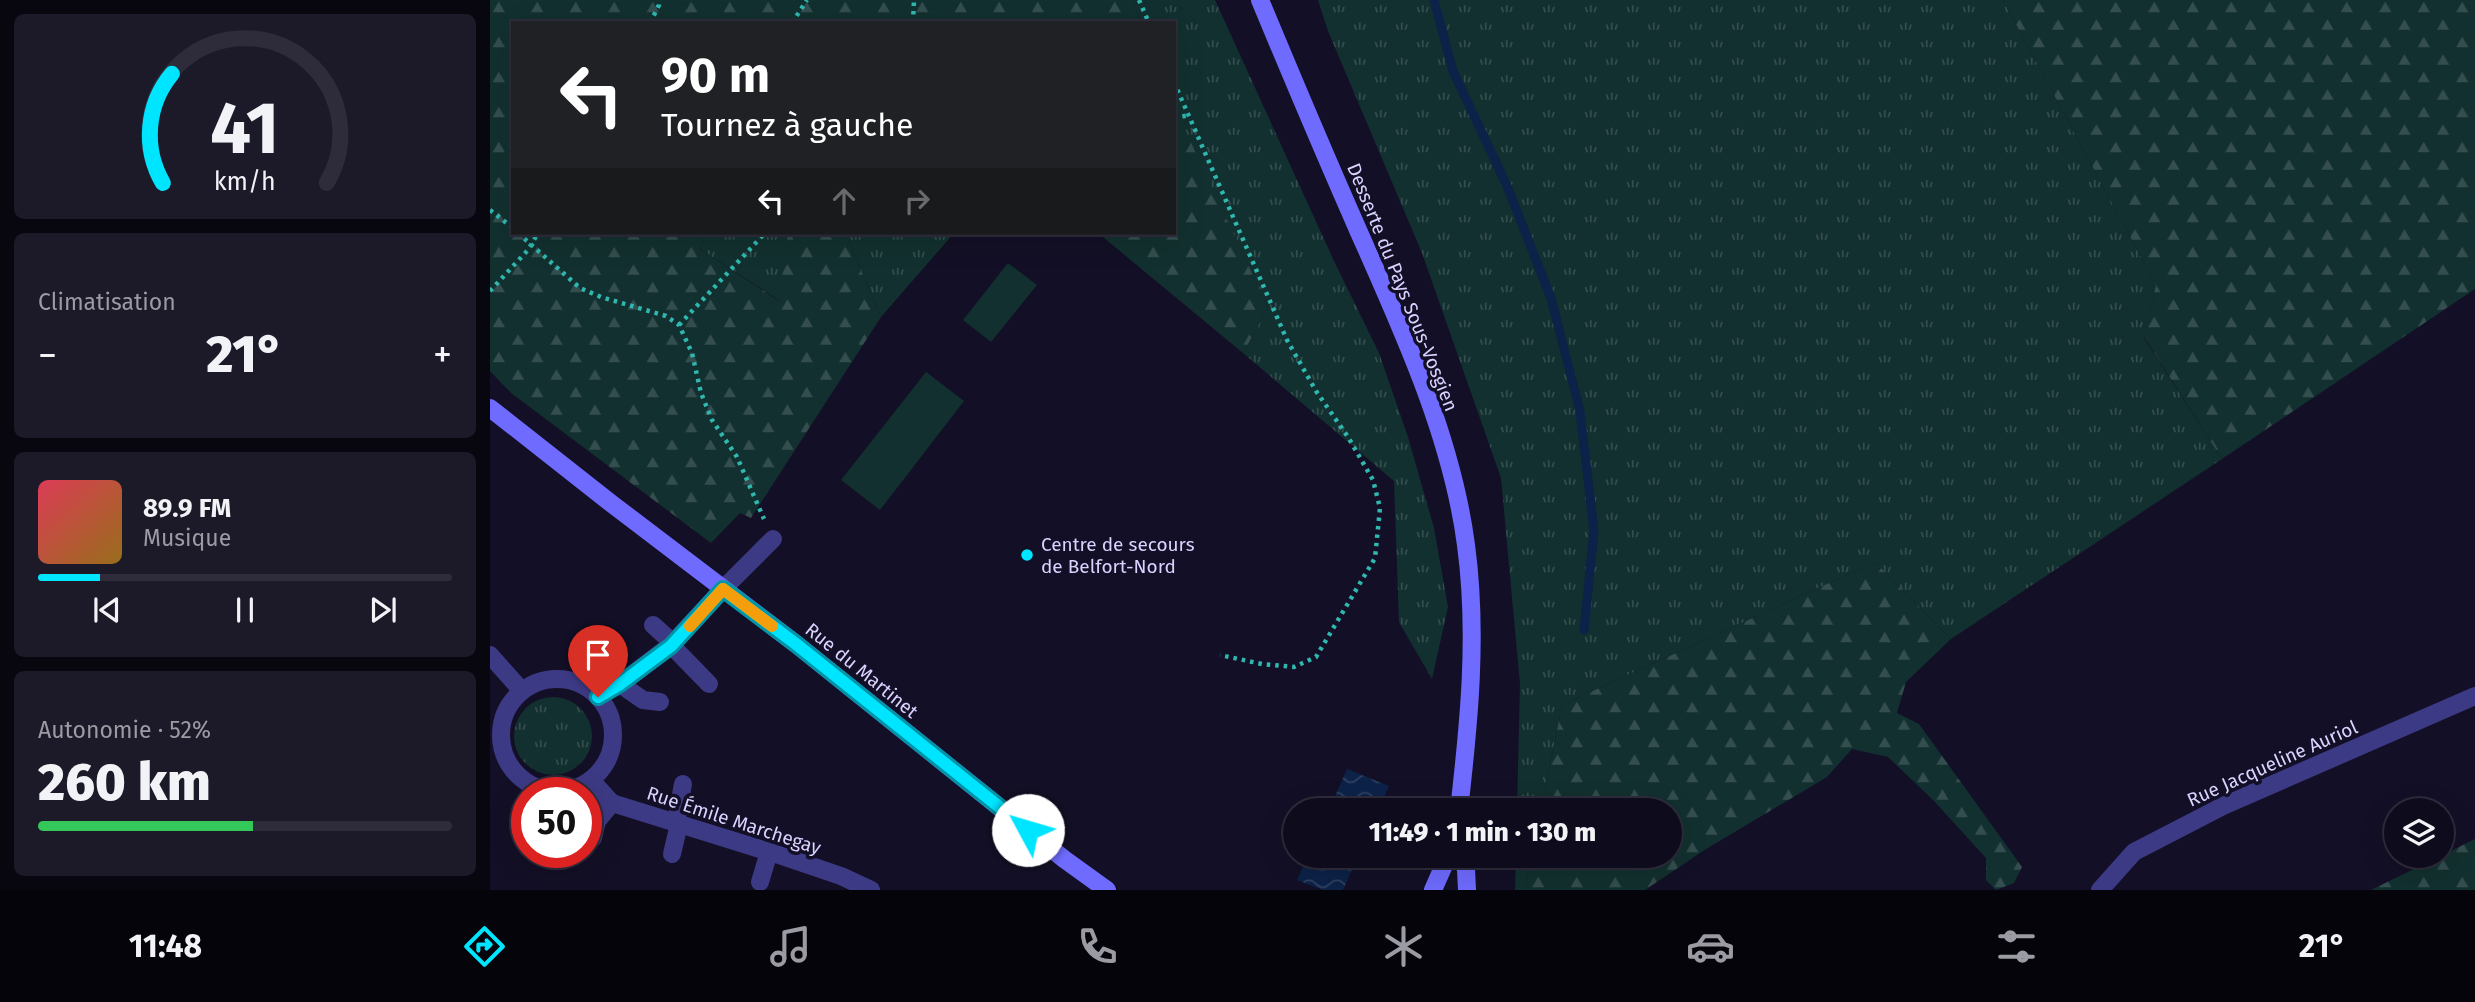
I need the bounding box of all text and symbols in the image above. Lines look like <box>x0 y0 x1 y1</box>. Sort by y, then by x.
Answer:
text: 90 m <box>661 46 770 105</box>
icon: left <box>546 49 637 140</box>
text: 41 <box>210 85 280 172</box>
text: Tournez à gauche <box>661 106 913 144</box>
street label: Desserte du Pays Sous-Vosgien <box>1342 160 1463 415</box>
text: km/h <box>214 166 276 196</box>
icon: left <box>752 182 790 220</box>
icon: ahead <box>825 182 863 220</box>
icon: right <box>898 182 936 220</box>
text: Climatisation <box>38 288 176 316</box>
text: 21° <box>206 323 284 386</box>
text: − <box>38 332 57 378</box>
text: + <box>433 332 452 378</box>
text: 89.9 FM <box>143 493 231 524</box>
text: Musique <box>143 524 231 552</box>
place label: Centre de secours de Belfort-Nord <box>1041 533 1195 578</box>
marker: Centre de secours de Belfort-Nord <box>1019 547 1035 563</box>
icon: previous <box>88 591 126 629</box>
icon: pause <box>226 591 264 629</box>
icon: next <box>364 591 402 629</box>
street label: Rue du Martinet <box>801 618 923 723</box>
pin <box>568 625 628 697</box>
icon: arrive <box>579 636 617 674</box>
street label: Rue Jacqueline Auriol <box>2183 715 2361 811</box>
text: Autonomie · 52% <box>38 716 211 744</box>
text: 260 km <box>38 751 211 814</box>
speed limit sign: 50 <box>511 777 602 868</box>
street label: Rue Émile Marchegay <box>644 781 824 860</box>
position arrow <box>991 793 1065 867</box>
map controls <box>2384 798 2454 868</box>
button: layers <box>2384 798 2454 868</box>
text: 11:49 · 1 min · 130 m <box>1369 817 1596 848</box>
icon: directions <box>460 922 509 971</box>
icon: music <box>766 922 815 971</box>
icon: phone <box>1073 922 1122 971</box>
icon: climate <box>1379 922 1428 971</box>
icon: car <box>1686 922 1735 971</box>
icon: filters <box>1992 922 2041 971</box>
text: 11:48 <box>129 927 202 965</box>
text: 21° <box>2299 927 2346 965</box>

